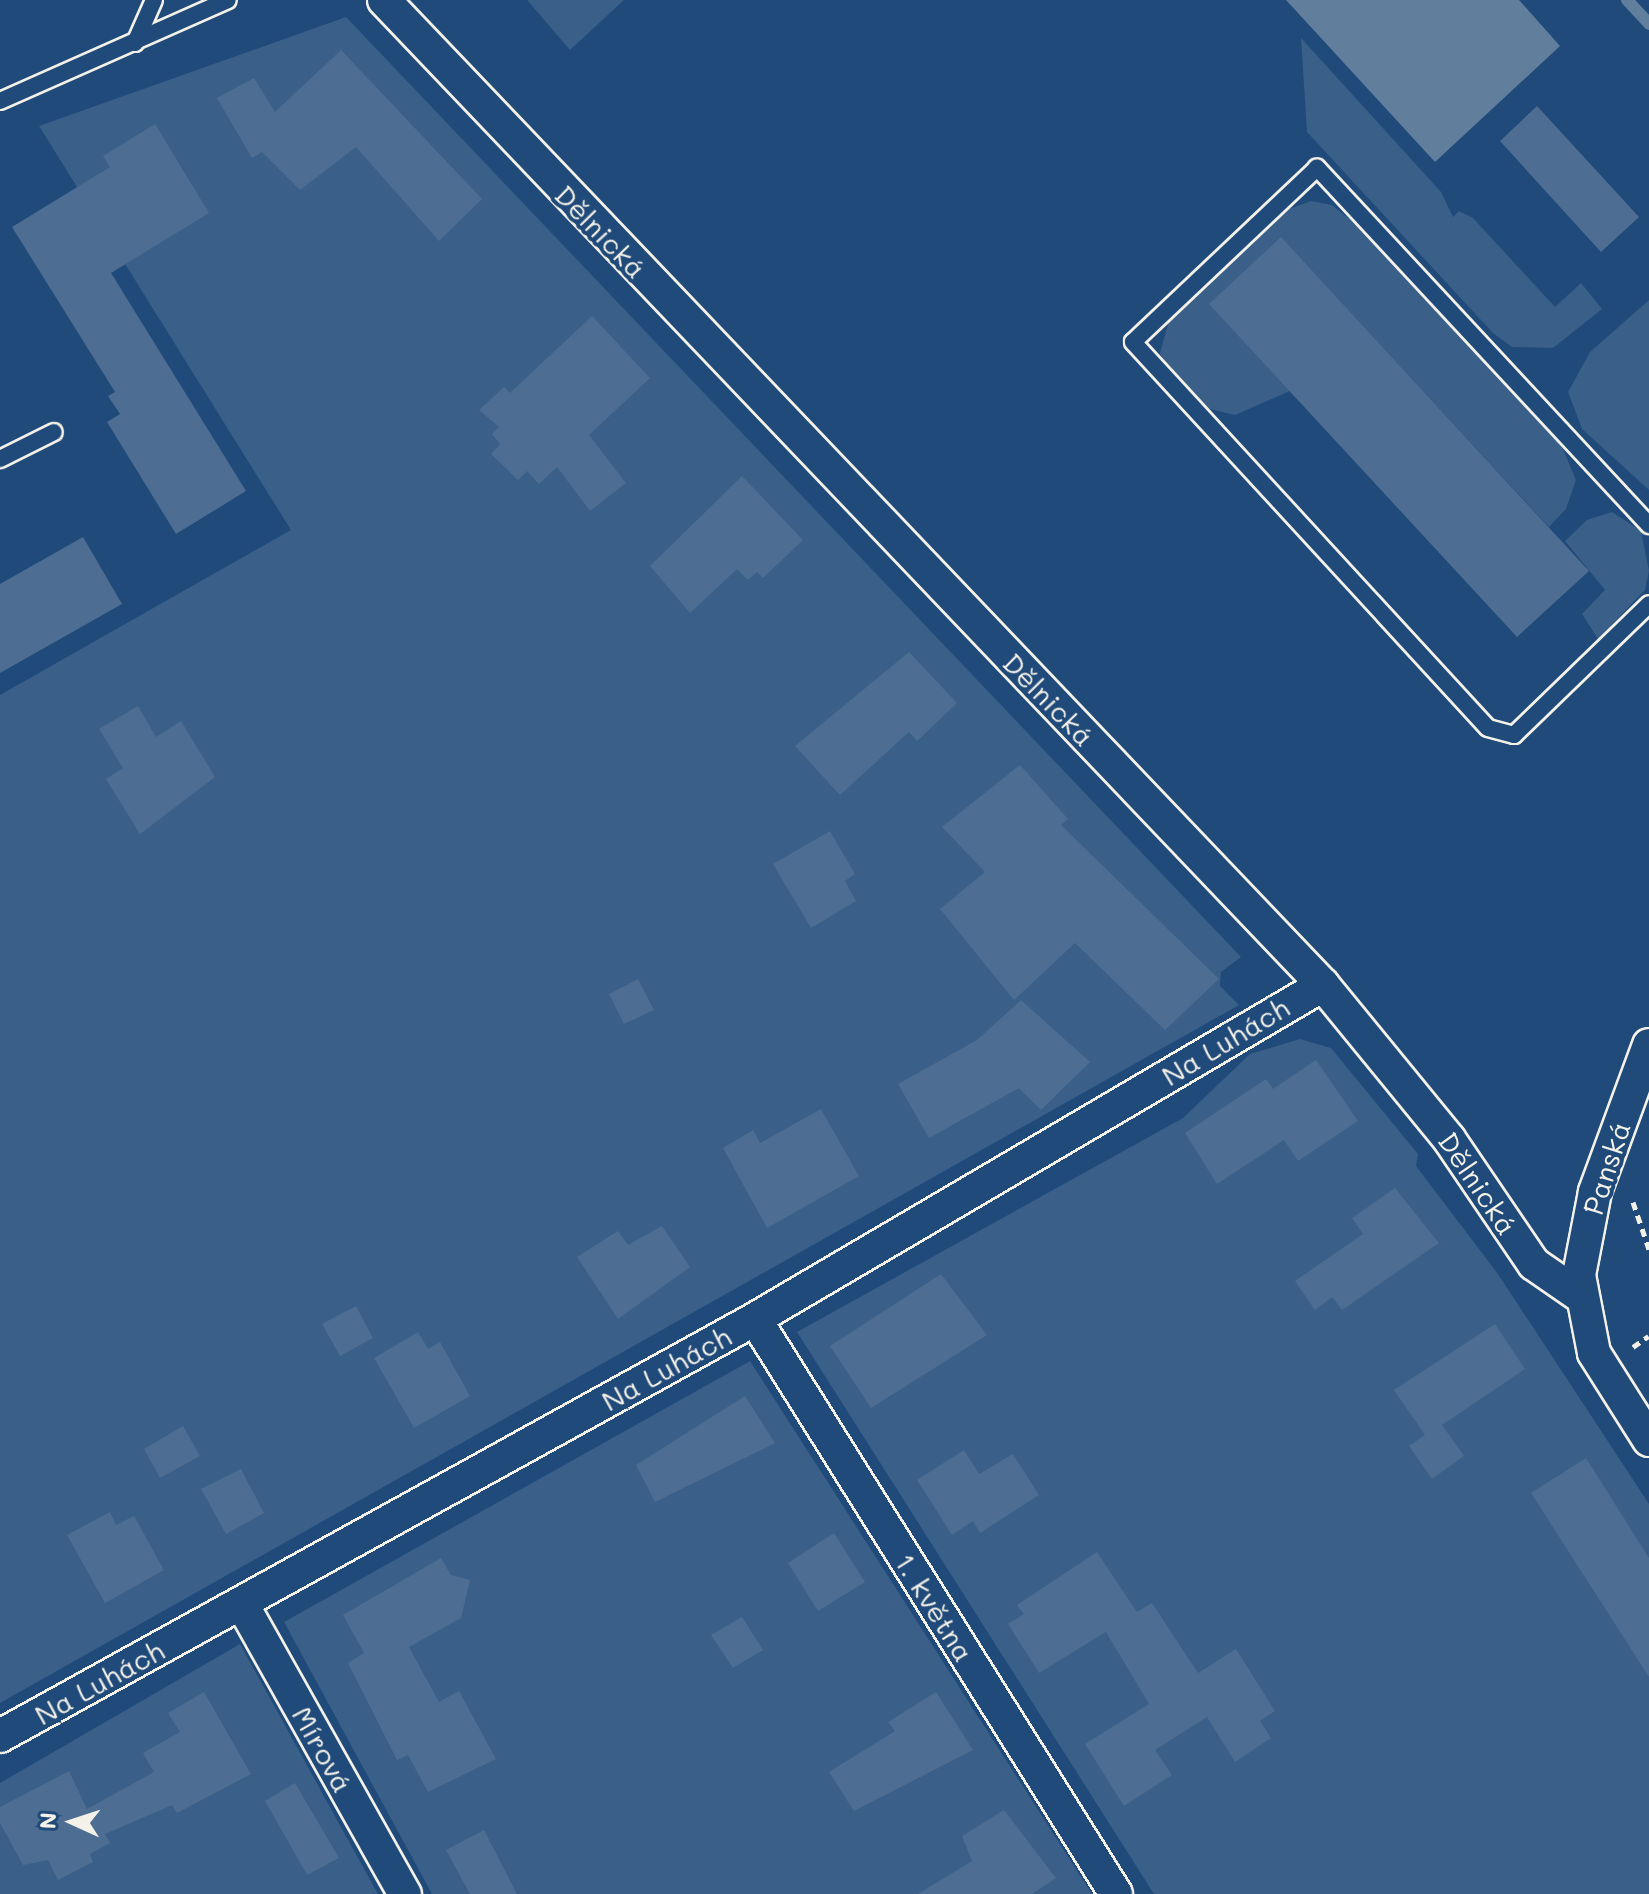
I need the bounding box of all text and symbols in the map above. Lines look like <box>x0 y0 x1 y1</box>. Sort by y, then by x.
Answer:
street label: Dělnická <box>548 177 654 285</box>
street label: Dělnická <box>996 645 1102 753</box>
street label: Na Luhách <box>1155 990 1295 1092</box>
street label: Panská <box>1575 1117 1637 1219</box>
street label: Dělnická <box>1432 1125 1524 1241</box>
street label: Na Luhách <box>595 1319 737 1417</box>
street label: 1. května <box>889 1547 981 1667</box>
street label: Na Luhách <box>28 1633 170 1731</box>
street label: Mírová <box>286 1700 360 1798</box>
north arrow <box>32 1782 112 1862</box>
text: N <box>33 1812 62 1830</box>

